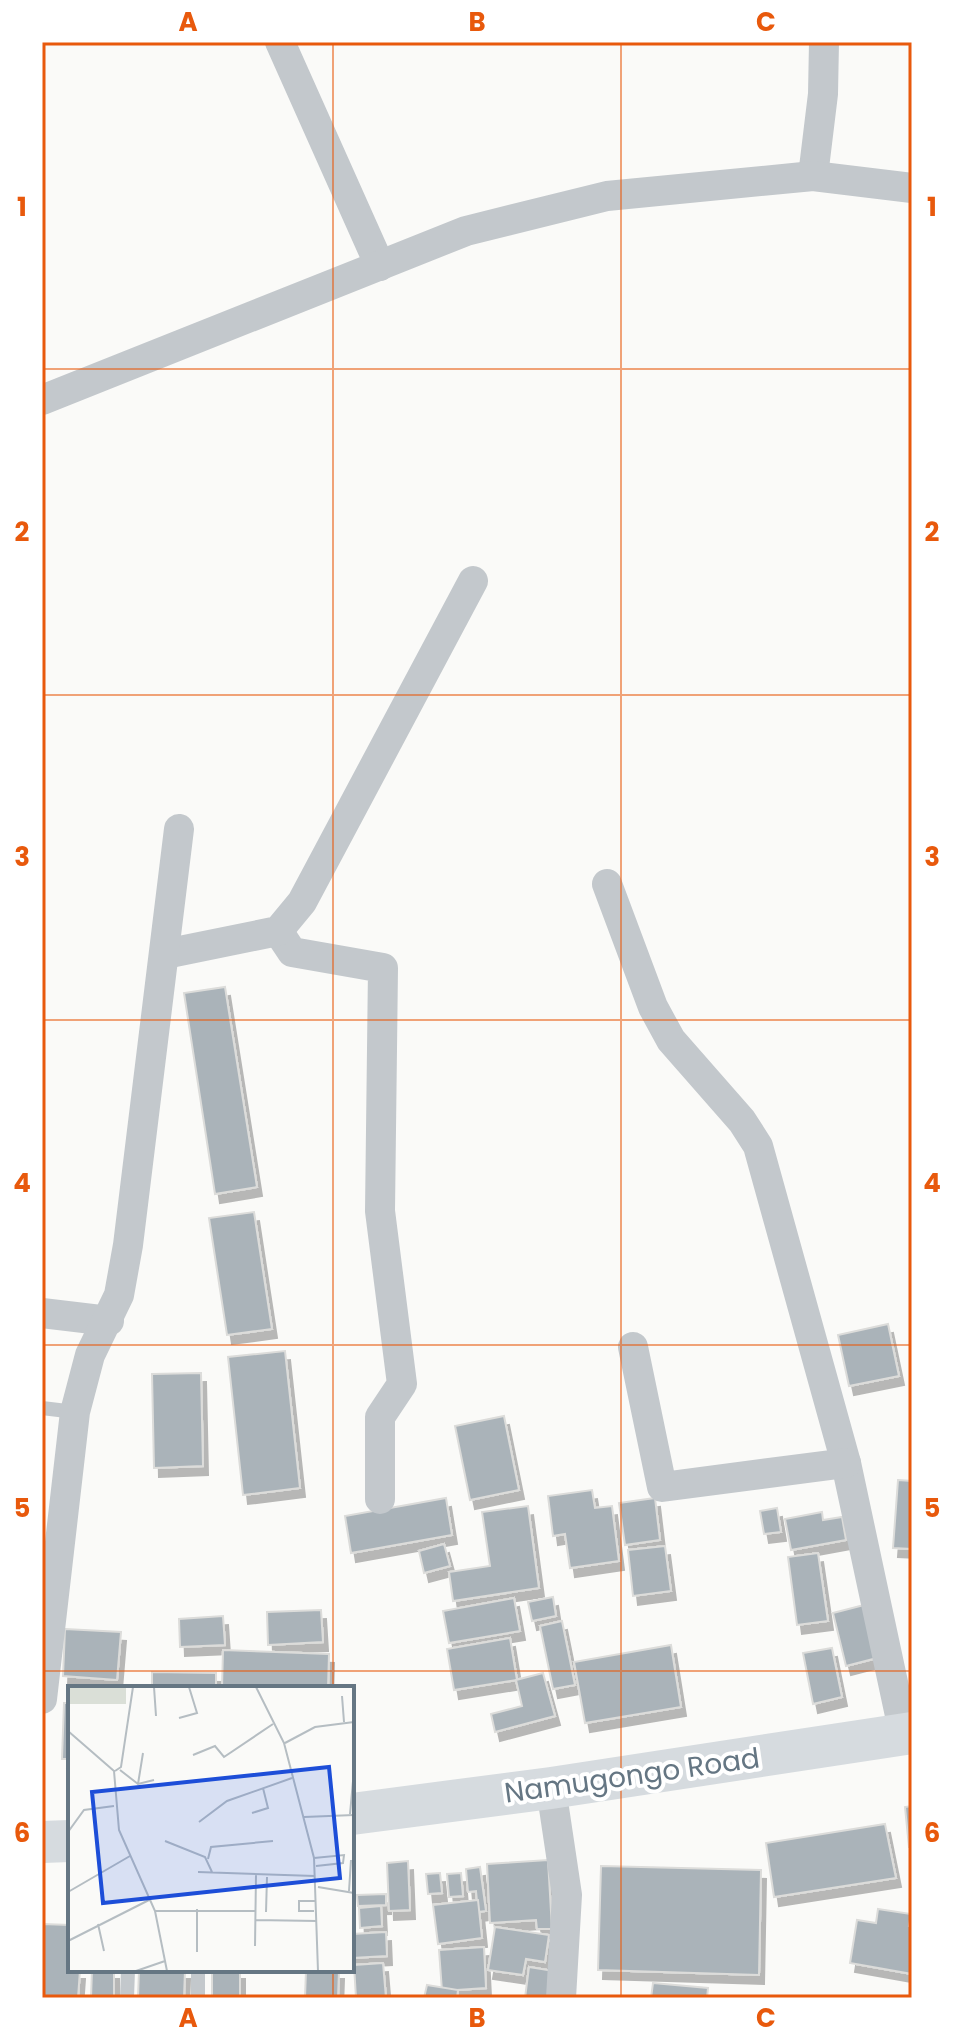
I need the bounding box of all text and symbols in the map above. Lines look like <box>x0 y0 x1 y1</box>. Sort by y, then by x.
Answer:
text: A <box>178 4 198 40</box>
text: B <box>468 4 486 40</box>
text: C <box>756 4 776 40</box>
text: 1 <box>17 189 27 225</box>
text: 1 <box>927 189 937 225</box>
text: 2 <box>15 514 30 550</box>
text: 2 <box>925 514 940 550</box>
text: 3 <box>14 839 30 875</box>
text: 3 <box>924 839 940 875</box>
text: 4 <box>13 1165 31 1201</box>
text: 4 <box>923 1165 941 1201</box>
text: 5 <box>14 1490 30 1526</box>
text: 5 <box>924 1490 940 1526</box>
inset map <box>68 1686 354 1972</box>
street label: Namugongo Road <box>502 1738 762 1813</box>
text: 6 <box>14 1815 30 1851</box>
text: 6 <box>924 1815 940 1851</box>
text: A <box>178 2000 198 2036</box>
text: B <box>468 2000 486 2036</box>
text: C <box>756 2000 776 2036</box>

